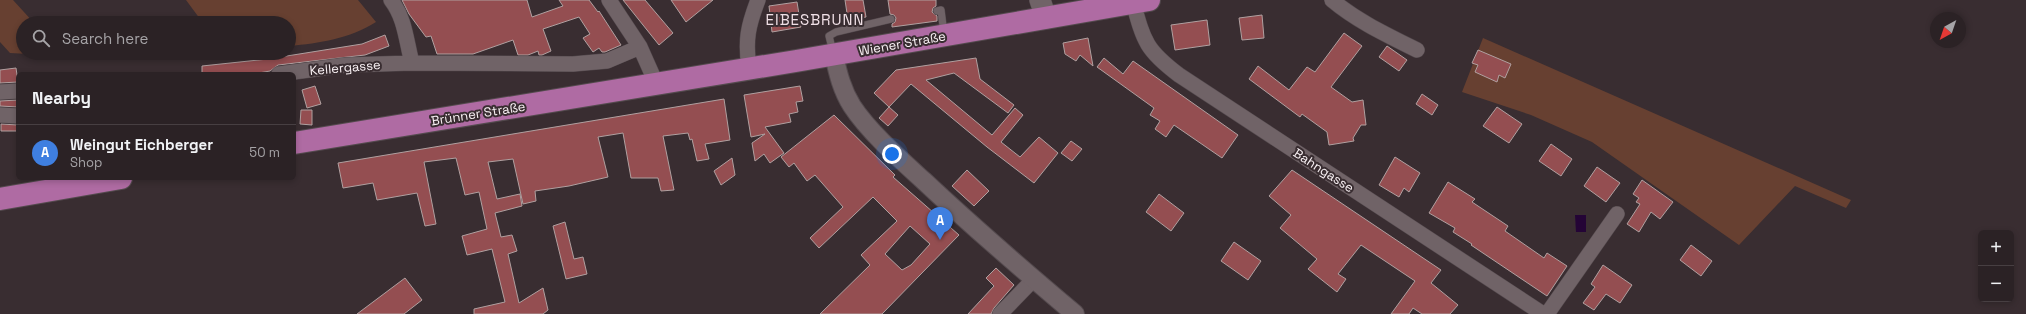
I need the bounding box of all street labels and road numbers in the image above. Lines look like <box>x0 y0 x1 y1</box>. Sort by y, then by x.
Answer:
street label: Wiener Straße <box>857 27 947 60</box>
street label: Kellergasse <box>309 56 381 79</box>
street label: Brünner Straße <box>430 98 526 129</box>
street label: Bahngasse <box>1290 144 1357 196</box>

